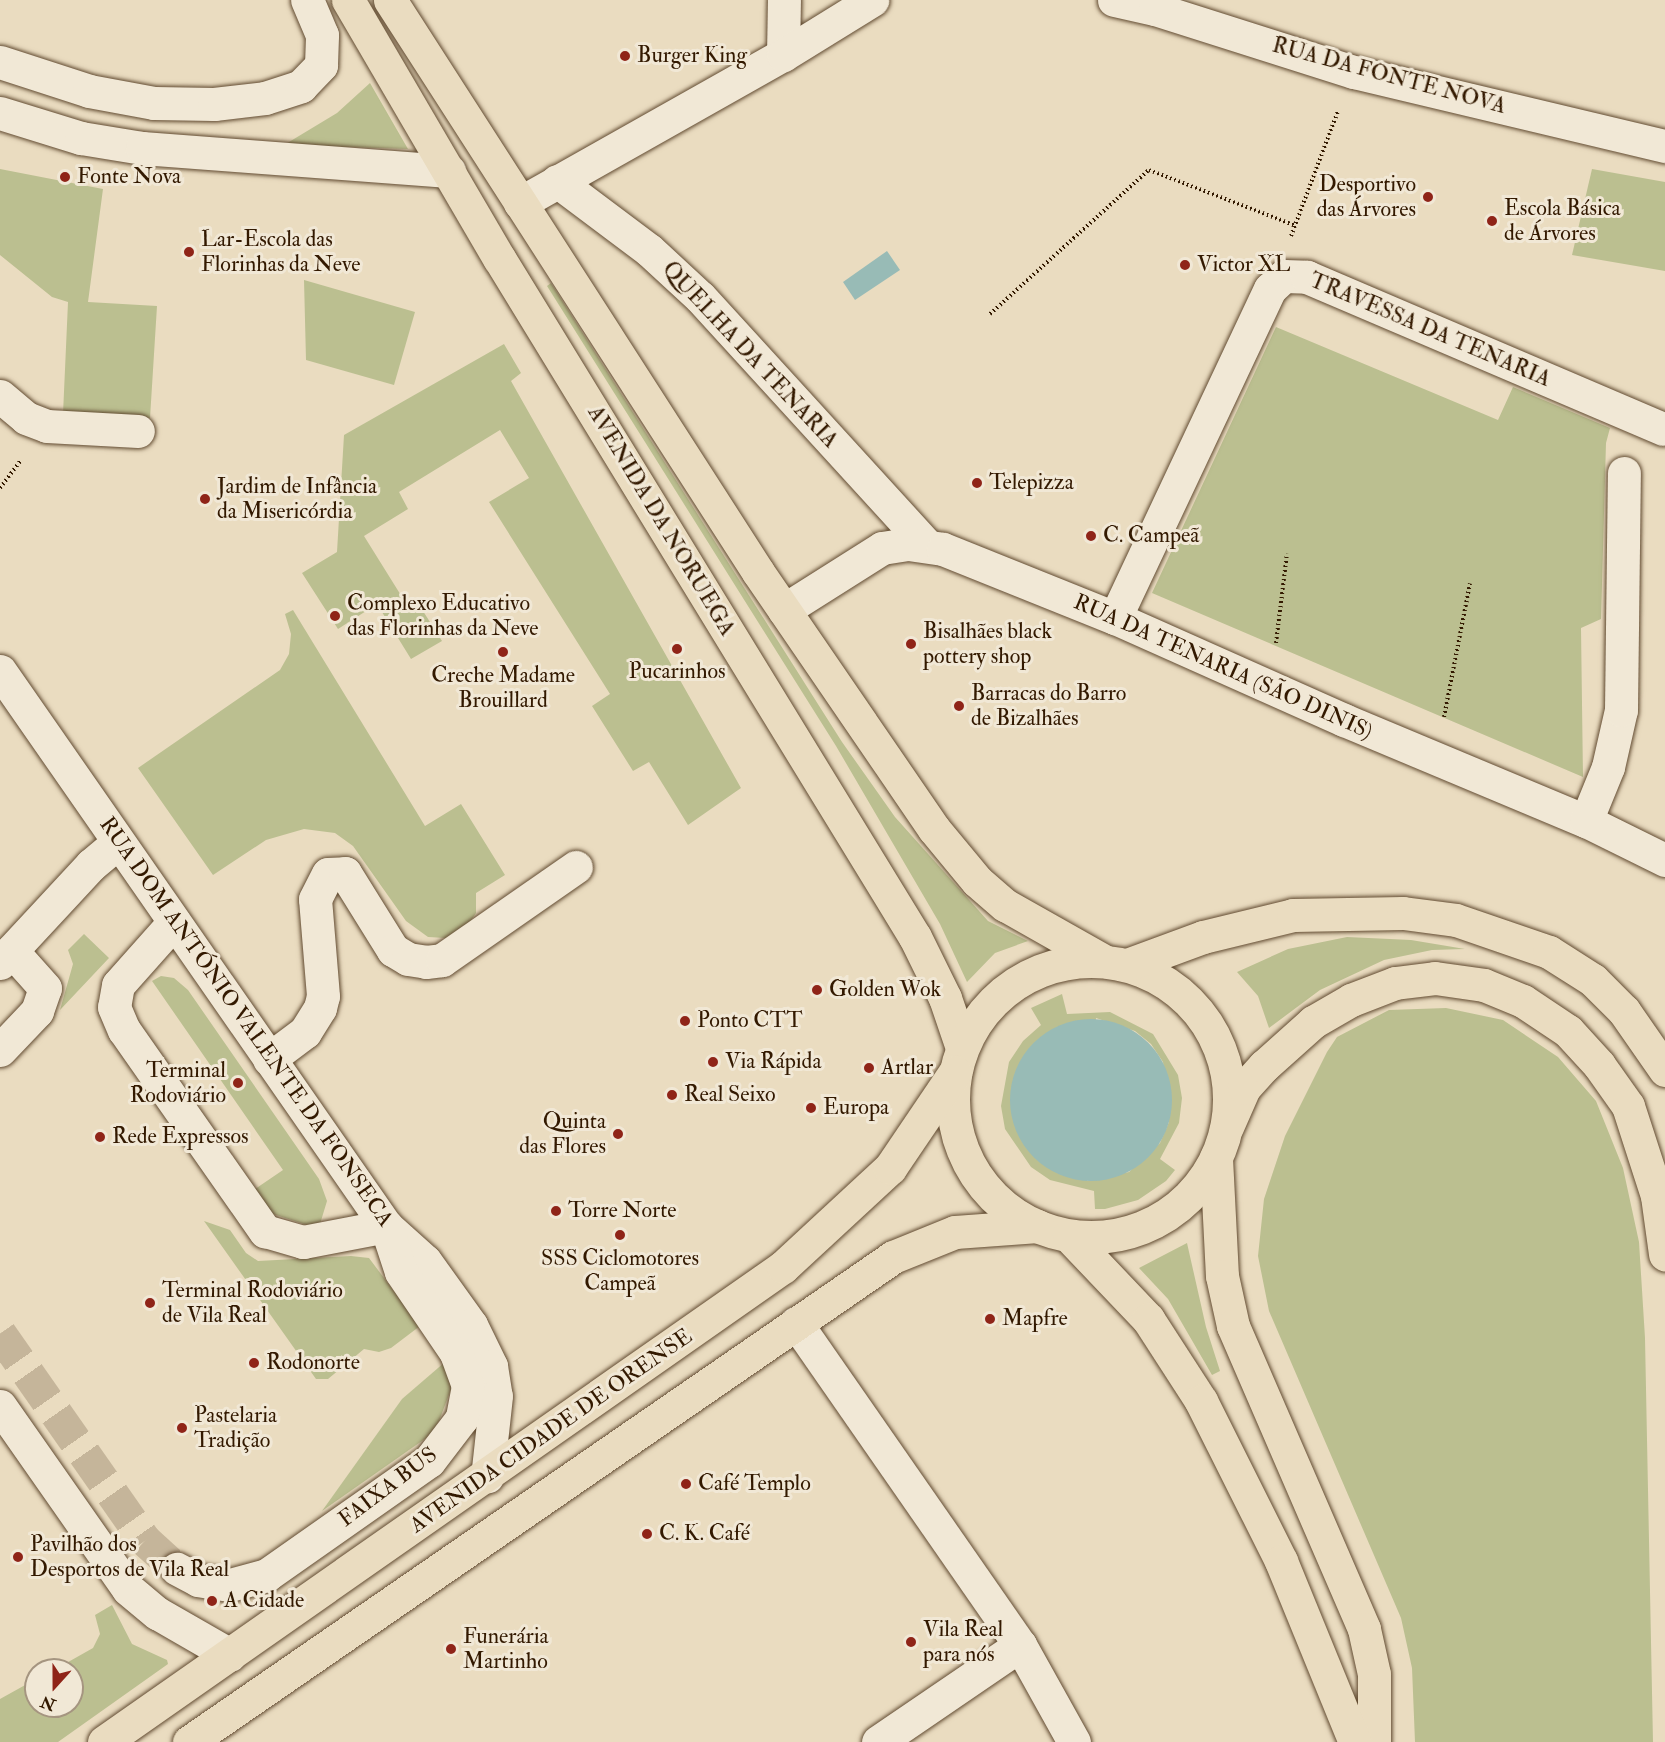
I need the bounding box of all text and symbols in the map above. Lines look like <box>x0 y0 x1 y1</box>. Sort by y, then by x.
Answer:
street label: RUA DA FONTE NOVA <box>1269 32 1509 120</box>
place label: Burger King <box>637 43 747 69</box>
marker: Burger King <box>618 49 632 63</box>
place label: Fonte Nova <box>77 164 181 190</box>
marker: Fonte Nova <box>58 170 72 184</box>
place label: Desportivo das Árvores <box>1317 171 1416 222</box>
marker: Desportivo das Árvores <box>1421 190 1435 204</box>
place label: Escola Básica de Árvores <box>1504 195 1621 246</box>
marker: Escola Básica de Árvores <box>1485 214 1499 228</box>
place label: Lar-Escola das Florinhas da Neve <box>201 226 360 278</box>
marker: Lar-Escola das Florinhas da Neve <box>182 245 196 259</box>
place label: Victor XL <box>1197 252 1291 278</box>
street label: QUELHA DA TENARIA <box>657 256 843 454</box>
marker: Victor XL <box>1178 258 1192 272</box>
street label: TRAVESSA DA TENARIA <box>1305 267 1555 393</box>
street label: AVENIDA DA NORUEGA <box>582 401 740 641</box>
place label: Telepizza <box>989 470 1074 496</box>
place label: Jardim de Infância da Misericórdia <box>217 473 377 524</box>
marker: Telepizza <box>970 476 984 490</box>
marker: Jardim de Infância da Misericórdia <box>198 492 212 506</box>
place label: C. Campeã <box>1103 523 1199 549</box>
marker: C. Campeã <box>1084 529 1098 543</box>
street label: RUA DA TENARIA (SÃO DINIS) <box>1070 589 1376 745</box>
place label: Complexo Educativo das Florinhas da Neve <box>347 590 539 642</box>
marker: Complexo Educativo das Florinhas da Neve <box>328 609 342 623</box>
place label: Bisalhães black pottery shop <box>923 618 1052 670</box>
marker: Bisalhães black pottery shop <box>904 637 918 651</box>
marker: Pucarinhos <box>670 642 684 656</box>
marker: Creche Madame Brouillard <box>496 645 510 659</box>
place label: Pucarinhos <box>628 659 726 685</box>
place label: Creche Madame Brouillard <box>431 662 575 714</box>
place label: Barracas do Barro de Bizalhães <box>971 680 1126 732</box>
marker: Barracas do Barro de Bizalhães <box>952 699 966 713</box>
street label: RUA DOM ANTÓNIO VALENTE DA FONSECA <box>94 812 398 1232</box>
place label: Golden Wok <box>829 977 941 1003</box>
marker: Golden Wok <box>810 983 824 997</box>
place label: Ponto CTT <box>697 1008 802 1034</box>
marker: Ponto CTT <box>678 1014 692 1028</box>
place label: Via Rápida <box>725 1049 821 1075</box>
marker: Via Rápida <box>706 1055 720 1069</box>
place label: Artlar <box>881 1055 933 1081</box>
place label: Terminal Rodoviário <box>130 1057 226 1108</box>
marker: Artlar <box>862 1061 876 1075</box>
marker: Terminal Rodoviário <box>231 1076 245 1090</box>
place label: Real Seixo <box>684 1082 776 1108</box>
marker: Real Seixo <box>665 1088 679 1102</box>
place label: Europa <box>823 1095 889 1121</box>
marker: Europa <box>804 1101 818 1115</box>
place label: Quinta das Flores <box>519 1108 606 1160</box>
place label: Rede Expressos <box>112 1124 249 1150</box>
marker: Quinta das Flores <box>611 1127 625 1141</box>
marker: Rede Expressos <box>93 1130 107 1144</box>
place label: Torre Norte <box>568 1198 677 1224</box>
marker: Torre Norte <box>549 1204 563 1218</box>
marker: SSS Ciclomotores Campeã <box>613 1228 627 1242</box>
place label: SSS Ciclomotores Campeã <box>541 1245 699 1296</box>
place label: Terminal Rodoviário de Vila Real <box>162 1277 343 1328</box>
marker: Terminal Rodoviário de Vila Real <box>143 1296 157 1310</box>
place label: Mapfre <box>1002 1306 1068 1332</box>
marker: Mapfre <box>983 1312 997 1326</box>
street label: AVENIDA CIDADE DE ORENSE <box>405 1323 697 1539</box>
place label: Rodonorte <box>266 1350 360 1376</box>
marker: Rodonorte <box>247 1356 261 1370</box>
place label: Pastelaria Tradição <box>194 1402 277 1454</box>
marker: Pastelaria Tradição <box>175 1421 189 1435</box>
street label: FAIXA BUS <box>334 1441 442 1533</box>
place label: Café Templo <box>698 1471 811 1497</box>
marker: Café Templo <box>679 1477 693 1491</box>
place label: C. K. Café <box>659 1521 750 1547</box>
marker: C. K. Café <box>640 1527 654 1541</box>
place label: Pavilhão dos Desportos de Vila Real <box>30 1531 229 1582</box>
marker: Pavilhão dos Desportos de Vila Real <box>11 1550 25 1564</box>
place label: A Cidade <box>224 1588 304 1614</box>
marker: A Cidade <box>205 1594 219 1608</box>
place label: Vila Real para nós <box>923 1616 1003 1668</box>
place label: Funerária Martinho <box>463 1623 549 1675</box>
marker: Vila Real para nós <box>904 1635 918 1649</box>
marker: Funerária Martinho <box>444 1642 458 1656</box>
north arrow <box>24 1658 84 1718</box>
text: N <box>38 1691 59 1715</box>

